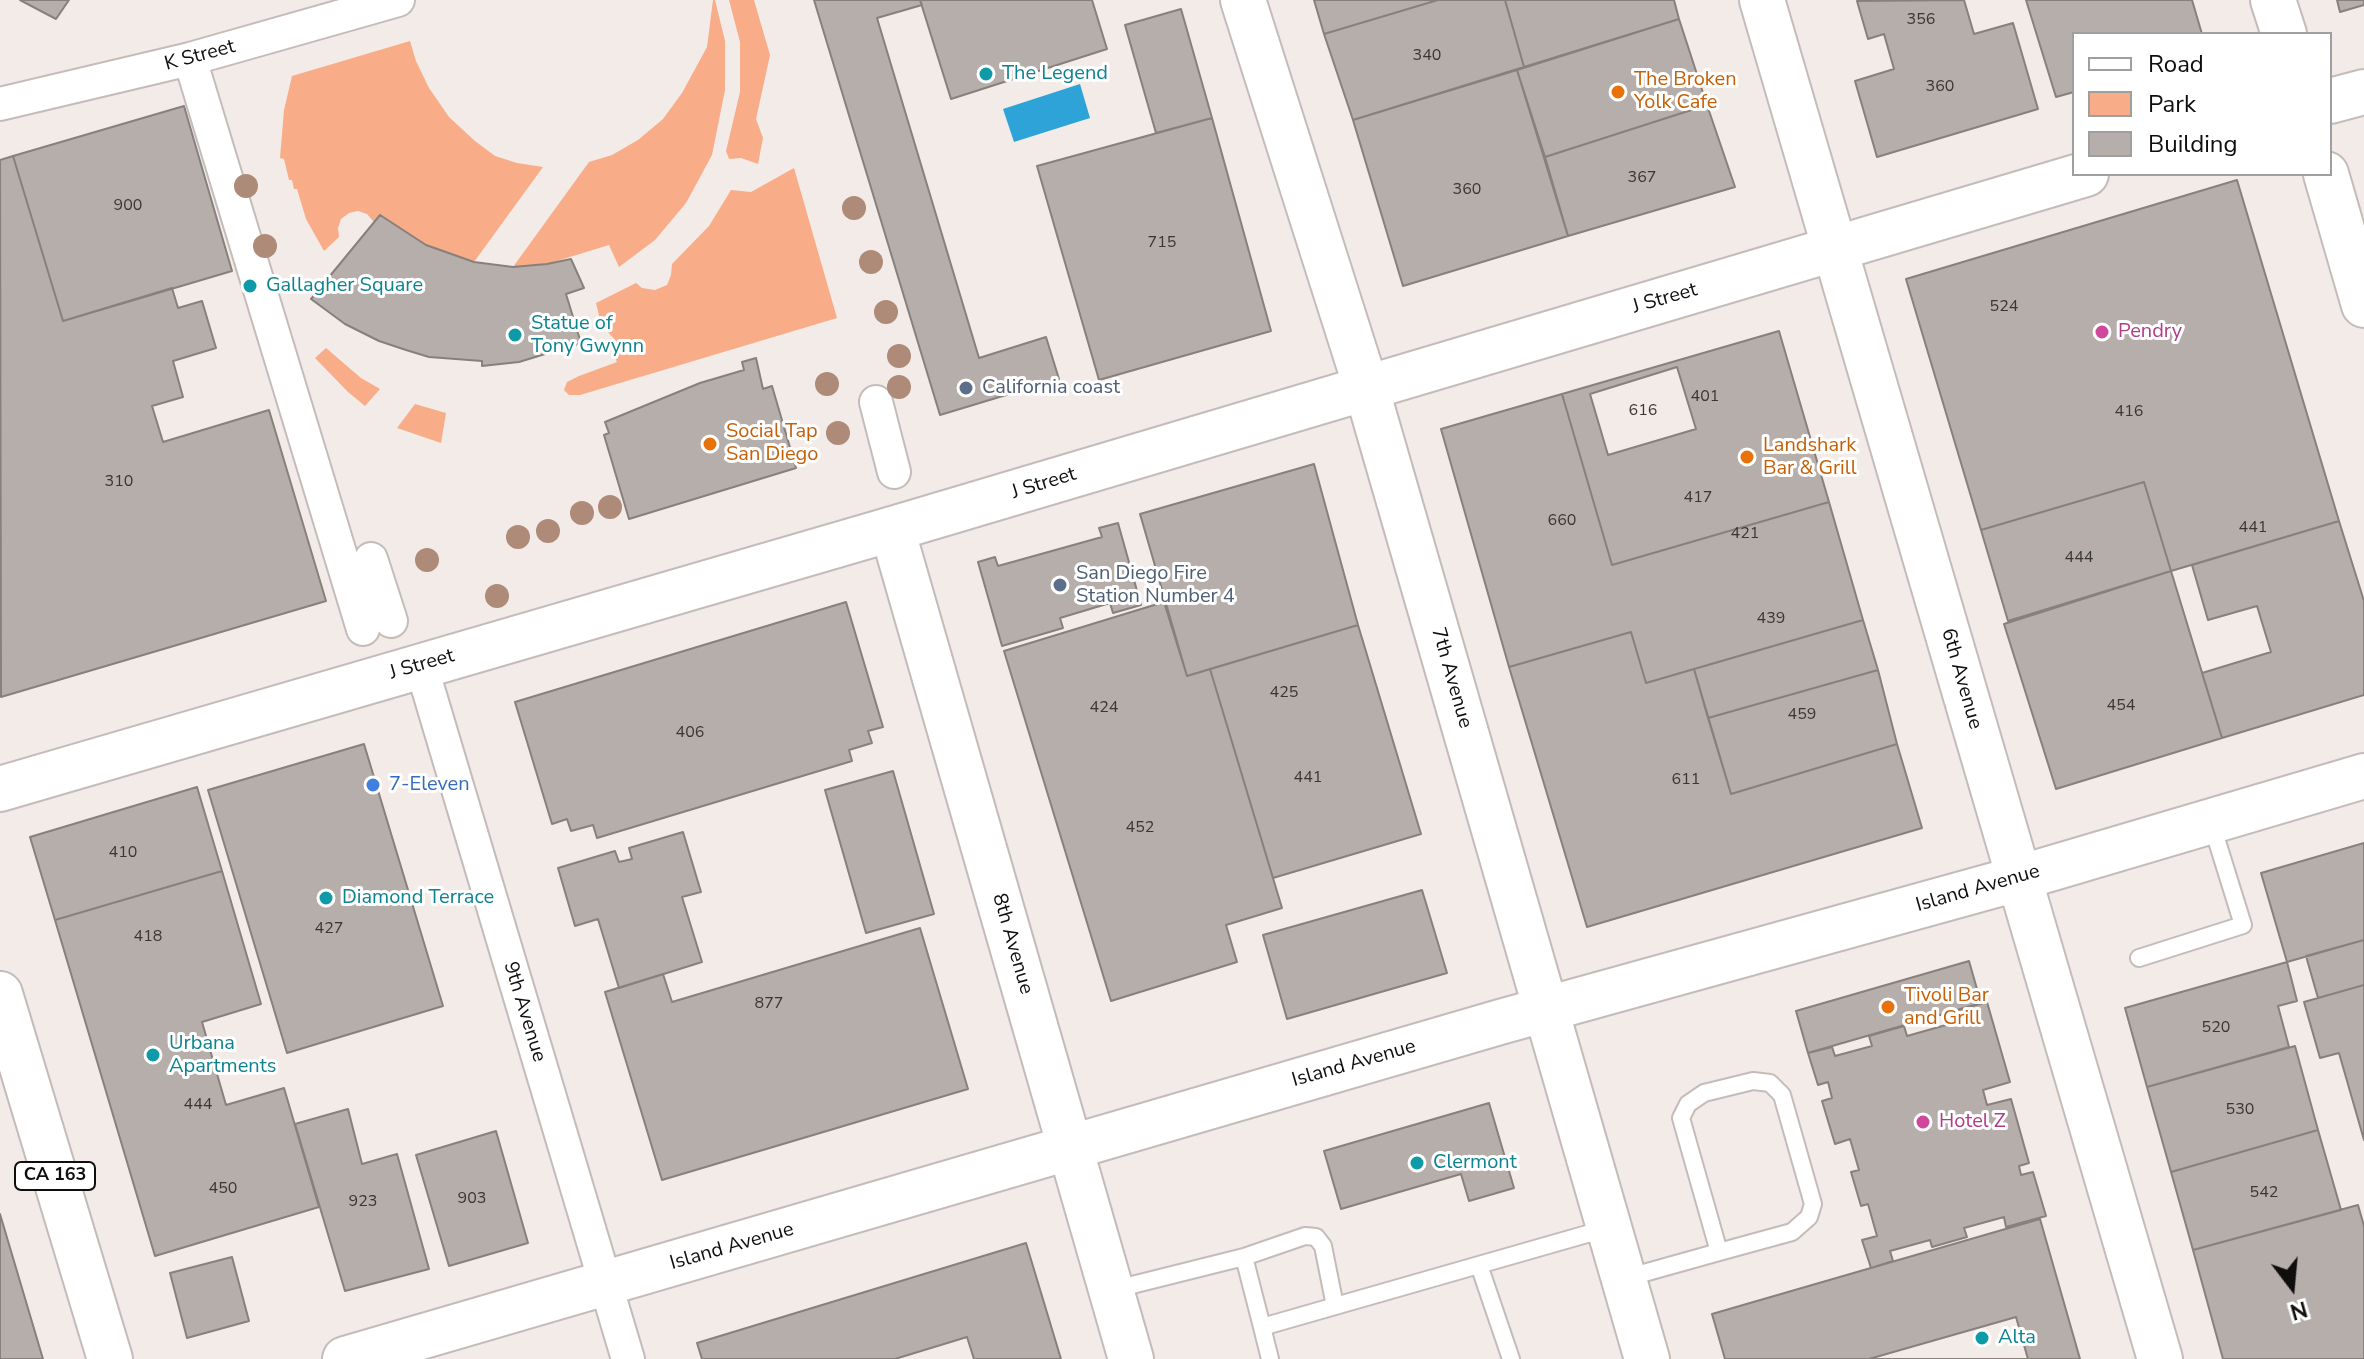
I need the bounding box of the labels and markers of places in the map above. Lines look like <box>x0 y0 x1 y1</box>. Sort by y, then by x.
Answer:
place label: The Legend <box>1002 62 1108 86</box>
marker: The Legend <box>977 65 995 83</box>
place label: The Broken Yolk Cafe <box>1634 68 1737 115</box>
marker: The Broken Yolk Cafe <box>1609 83 1627 101</box>
place label: Gallagher Square <box>266 274 423 298</box>
marker: Gallagher Square <box>241 277 259 295</box>
place label: Statue of Tony Gwynn <box>531 312 644 359</box>
place label: Pendry <box>2118 320 2182 344</box>
marker: Pendry <box>2093 323 2111 341</box>
marker: Statue of Tony Gwynn <box>506 326 524 344</box>
place label: California coast <box>982 376 1120 400</box>
marker: California coast <box>957 379 975 397</box>
place label: Social Tap San Diego <box>726 420 818 467</box>
place label: Landshark Bar & Grill <box>1763 434 1857 481</box>
marker: Social Tap San Diego <box>701 435 719 453</box>
marker: Landshark Bar & Grill <box>1738 448 1756 466</box>
place label: San Diego Fire Station Number 4 <box>1076 562 1235 609</box>
marker: San Diego Fire Station Number 4 <box>1051 576 1069 594</box>
place label: 7-Eleven <box>389 773 470 797</box>
marker: 7-Eleven <box>364 776 382 794</box>
place label: Diamond Terrace <box>342 886 494 910</box>
marker: Diamond Terrace <box>317 889 335 907</box>
place label: Tivoli Bar and Grill <box>1904 984 1989 1031</box>
marker: Tivoli Bar and Grill <box>1879 998 1897 1016</box>
place label: Urbana Apartments <box>169 1032 276 1079</box>
marker: Urbana Apartments <box>144 1046 162 1064</box>
place label: Hotel Z <box>1939 1110 2006 1134</box>
marker: Hotel Z <box>1914 1113 1932 1131</box>
place label: Clermont <box>1433 1151 1517 1175</box>
marker: Clermont <box>1408 1154 1426 1172</box>
place label: Alta <box>1998 1326 2036 1350</box>
marker: Alta <box>1973 1329 1991 1347</box>

